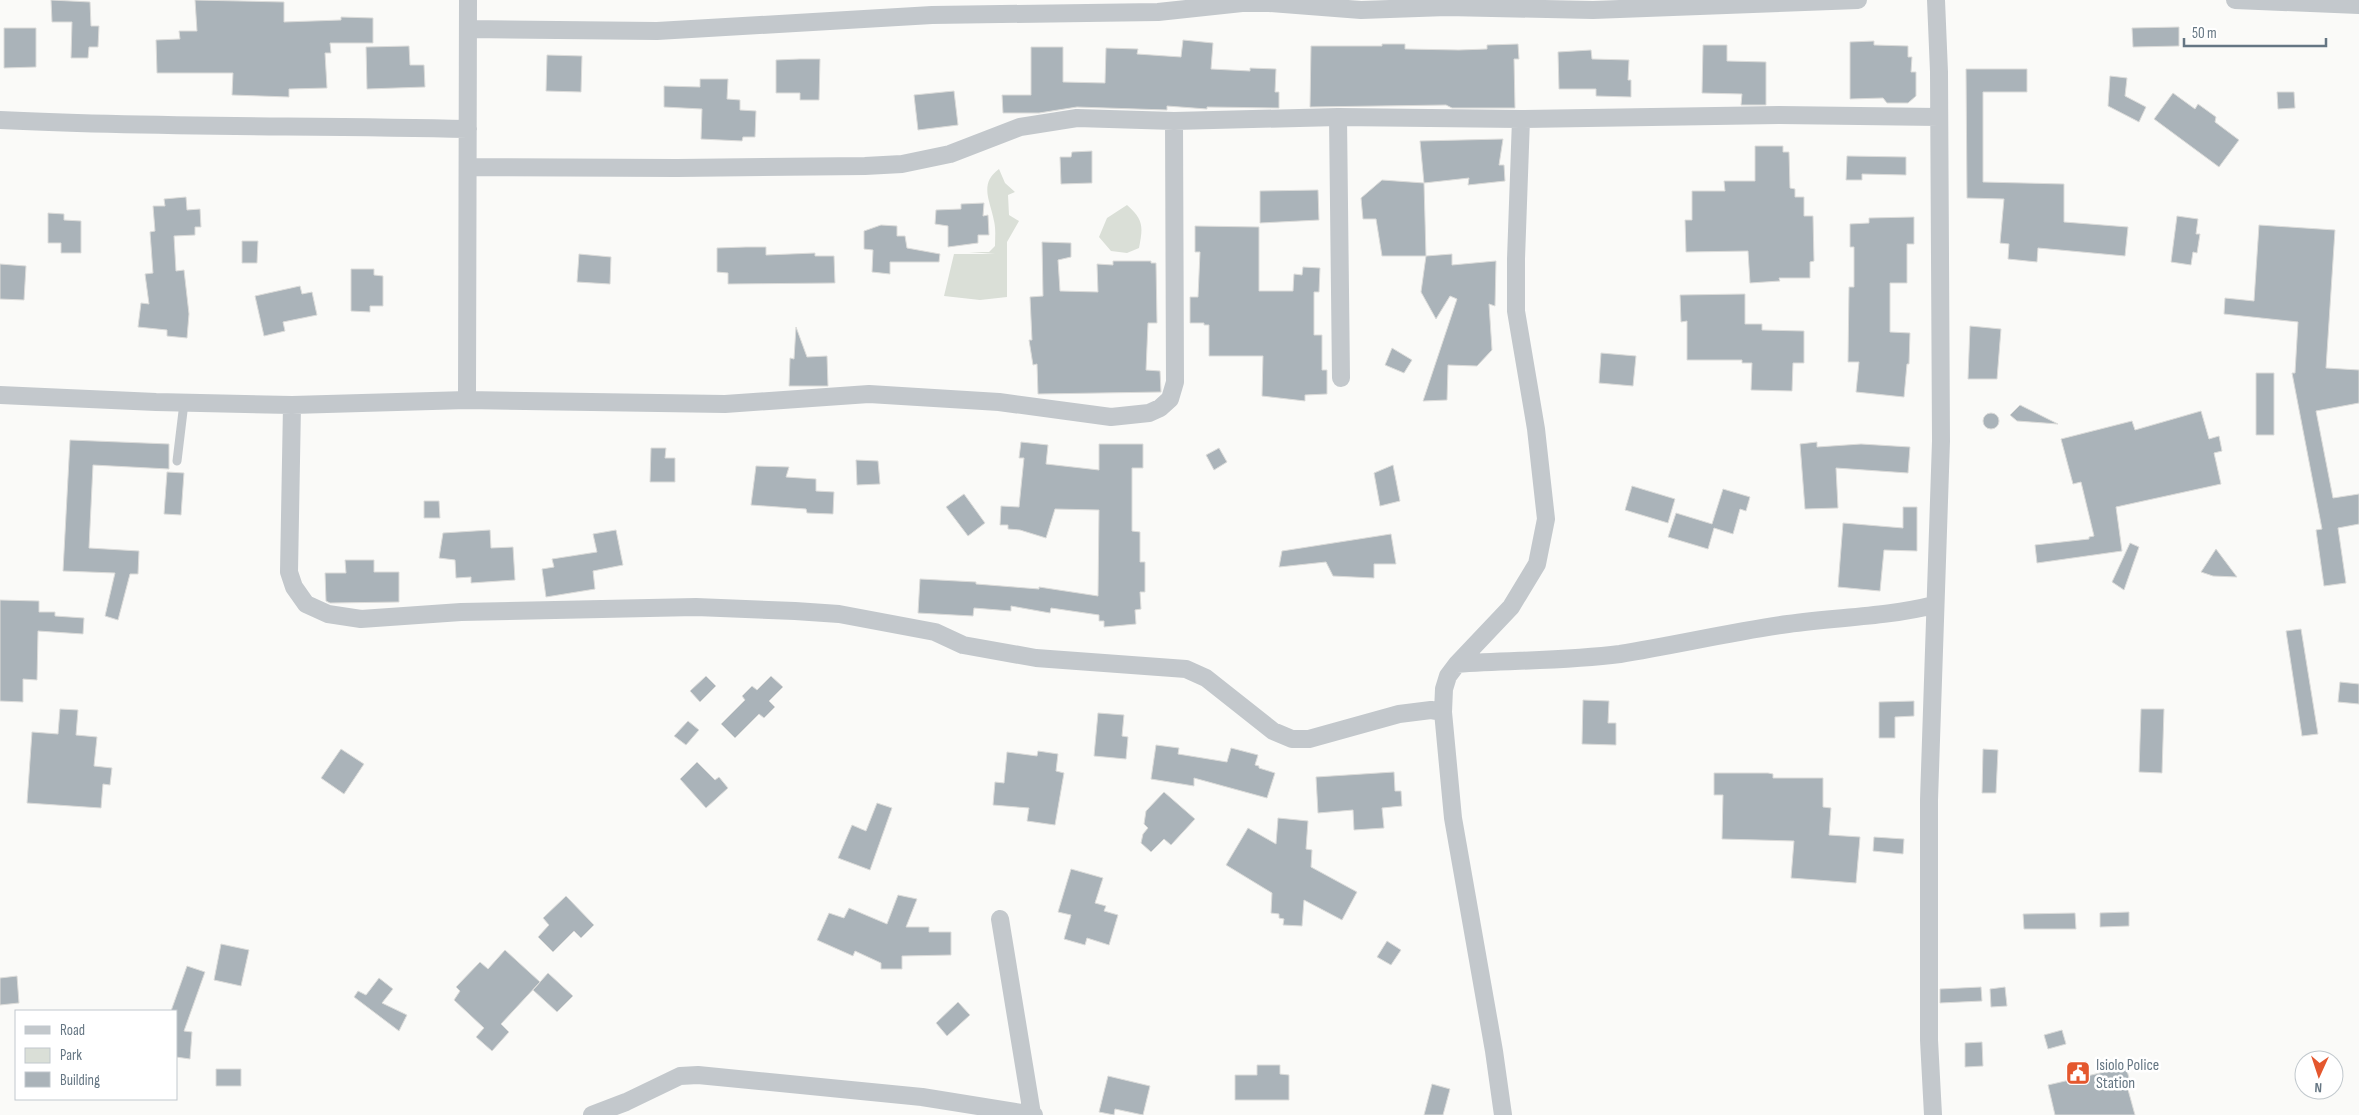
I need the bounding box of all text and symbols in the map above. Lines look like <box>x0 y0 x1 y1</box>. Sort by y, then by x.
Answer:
scale bar <box>2184 15 2326 47</box>
text: 50 m <box>2192 24 2217 43</box>
legend <box>15 1010 178 1100</box>
text: Road <box>60 1021 85 1040</box>
text: Park <box>60 1046 82 1065</box>
north arrow <box>2294 1050 2344 1100</box>
place label: Isiolo Police Station <box>2096 1056 2159 1093</box>
public building icon: Isiolo Police Station <box>2065 1060 2091 1086</box>
text: Building <box>60 1071 100 1090</box>
text: N <box>2314 1079 2323 1096</box>

